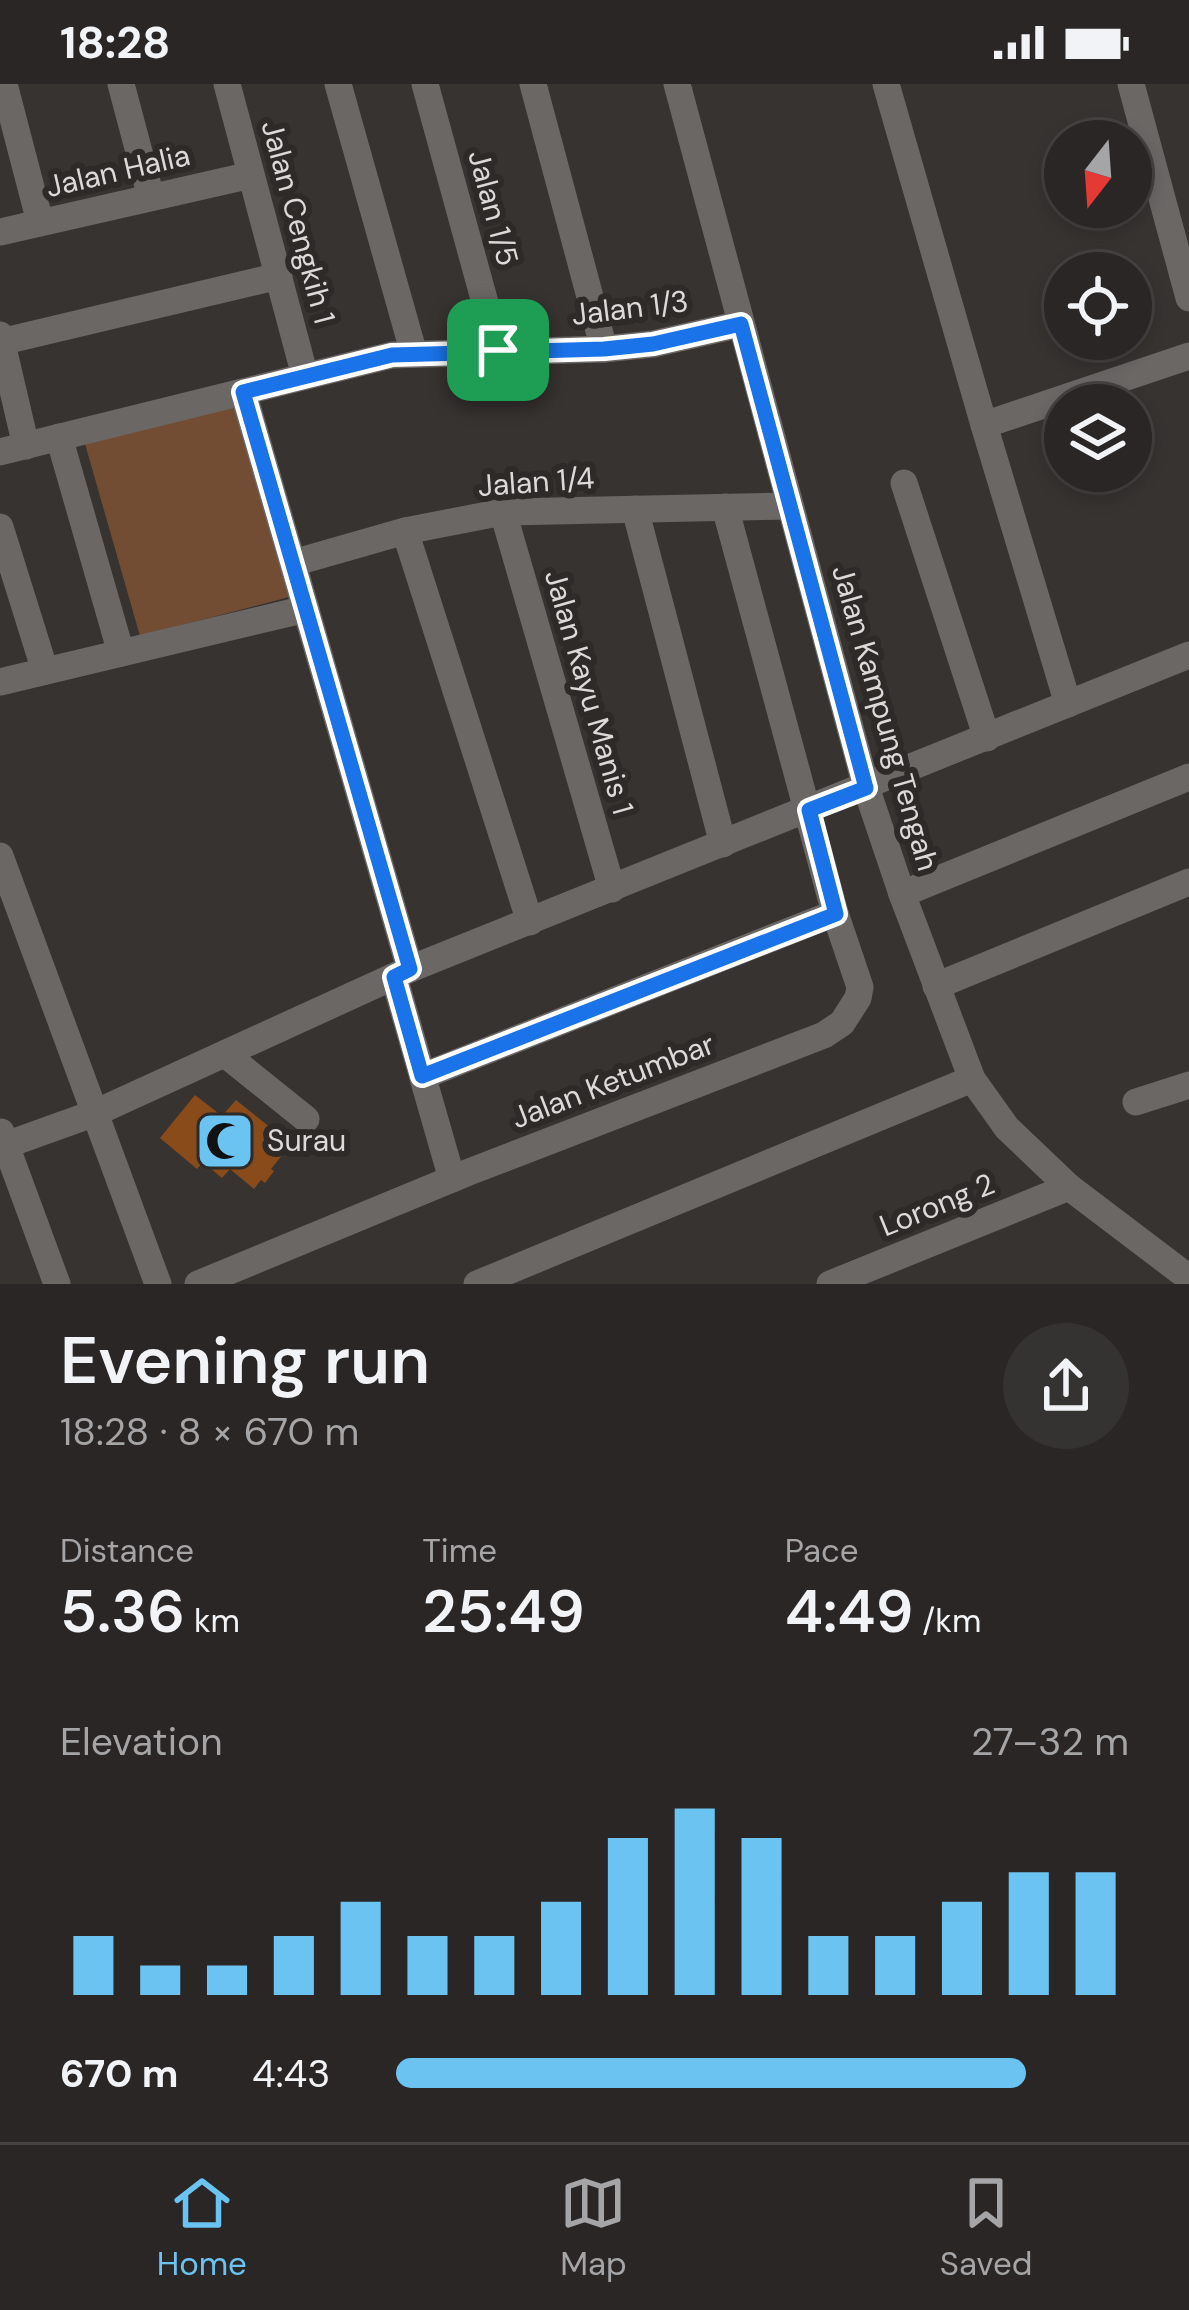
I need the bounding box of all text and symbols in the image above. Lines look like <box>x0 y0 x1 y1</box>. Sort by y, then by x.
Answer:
text: 18:28 <box>60 13 170 72</box>
street label: Jalan Cengkih 1 <box>253 116 344 328</box>
north arrow <box>1044 120 1152 228</box>
map controls <box>1044 120 1152 492</box>
street label: Jalan Halia <box>42 135 194 206</box>
street label: Jalan 1/5 <box>459 146 528 270</box>
button: locate <box>1044 252 1152 360</box>
street label: Jalan 1/3 <box>569 281 691 334</box>
pin <box>447 299 549 401</box>
icon: arrive <box>465 317 531 383</box>
button: layers <box>1044 384 1152 492</box>
street label: Jalan 1/4 <box>476 458 596 505</box>
street label: Jalan Kampung Tengah <box>823 561 948 875</box>
street label: Jalan Kayu Manis 1 <box>536 565 643 819</box>
street label: Jalan Ketumbar <box>506 1024 720 1137</box>
mosque icon: Surau <box>194 1110 256 1172</box>
place label: Surau <box>267 1121 346 1160</box>
street label: Lorong 2 <box>874 1164 1000 1245</box>
text: Evening run <box>60 1318 430 1403</box>
button: share <box>1003 1323 1129 1449</box>
text: 18:28 · 8 × 670 m <box>60 1406 359 1457</box>
text: Distance <box>60 1529 194 1572</box>
text: Time <box>422 1529 497 1572</box>
text: Pace <box>785 1529 859 1572</box>
text: 5.36 <box>60 1572 185 1651</box>
text: 25:49 <box>422 1572 585 1651</box>
text: 4:49 <box>785 1572 914 1651</box>
text: km <box>185 1599 240 1642</box>
text: /km <box>914 1599 981 1642</box>
text: Elevation <box>60 1716 223 1767</box>
text: 27–32 m <box>971 1716 1129 1767</box>
text: 670 m <box>60 2048 178 2099</box>
text: 4:43 <box>252 2048 330 2099</box>
tab: Home <box>157 2170 247 2285</box>
tab: Map <box>560 2170 627 2285</box>
tab: Saved <box>940 2170 1032 2285</box>

